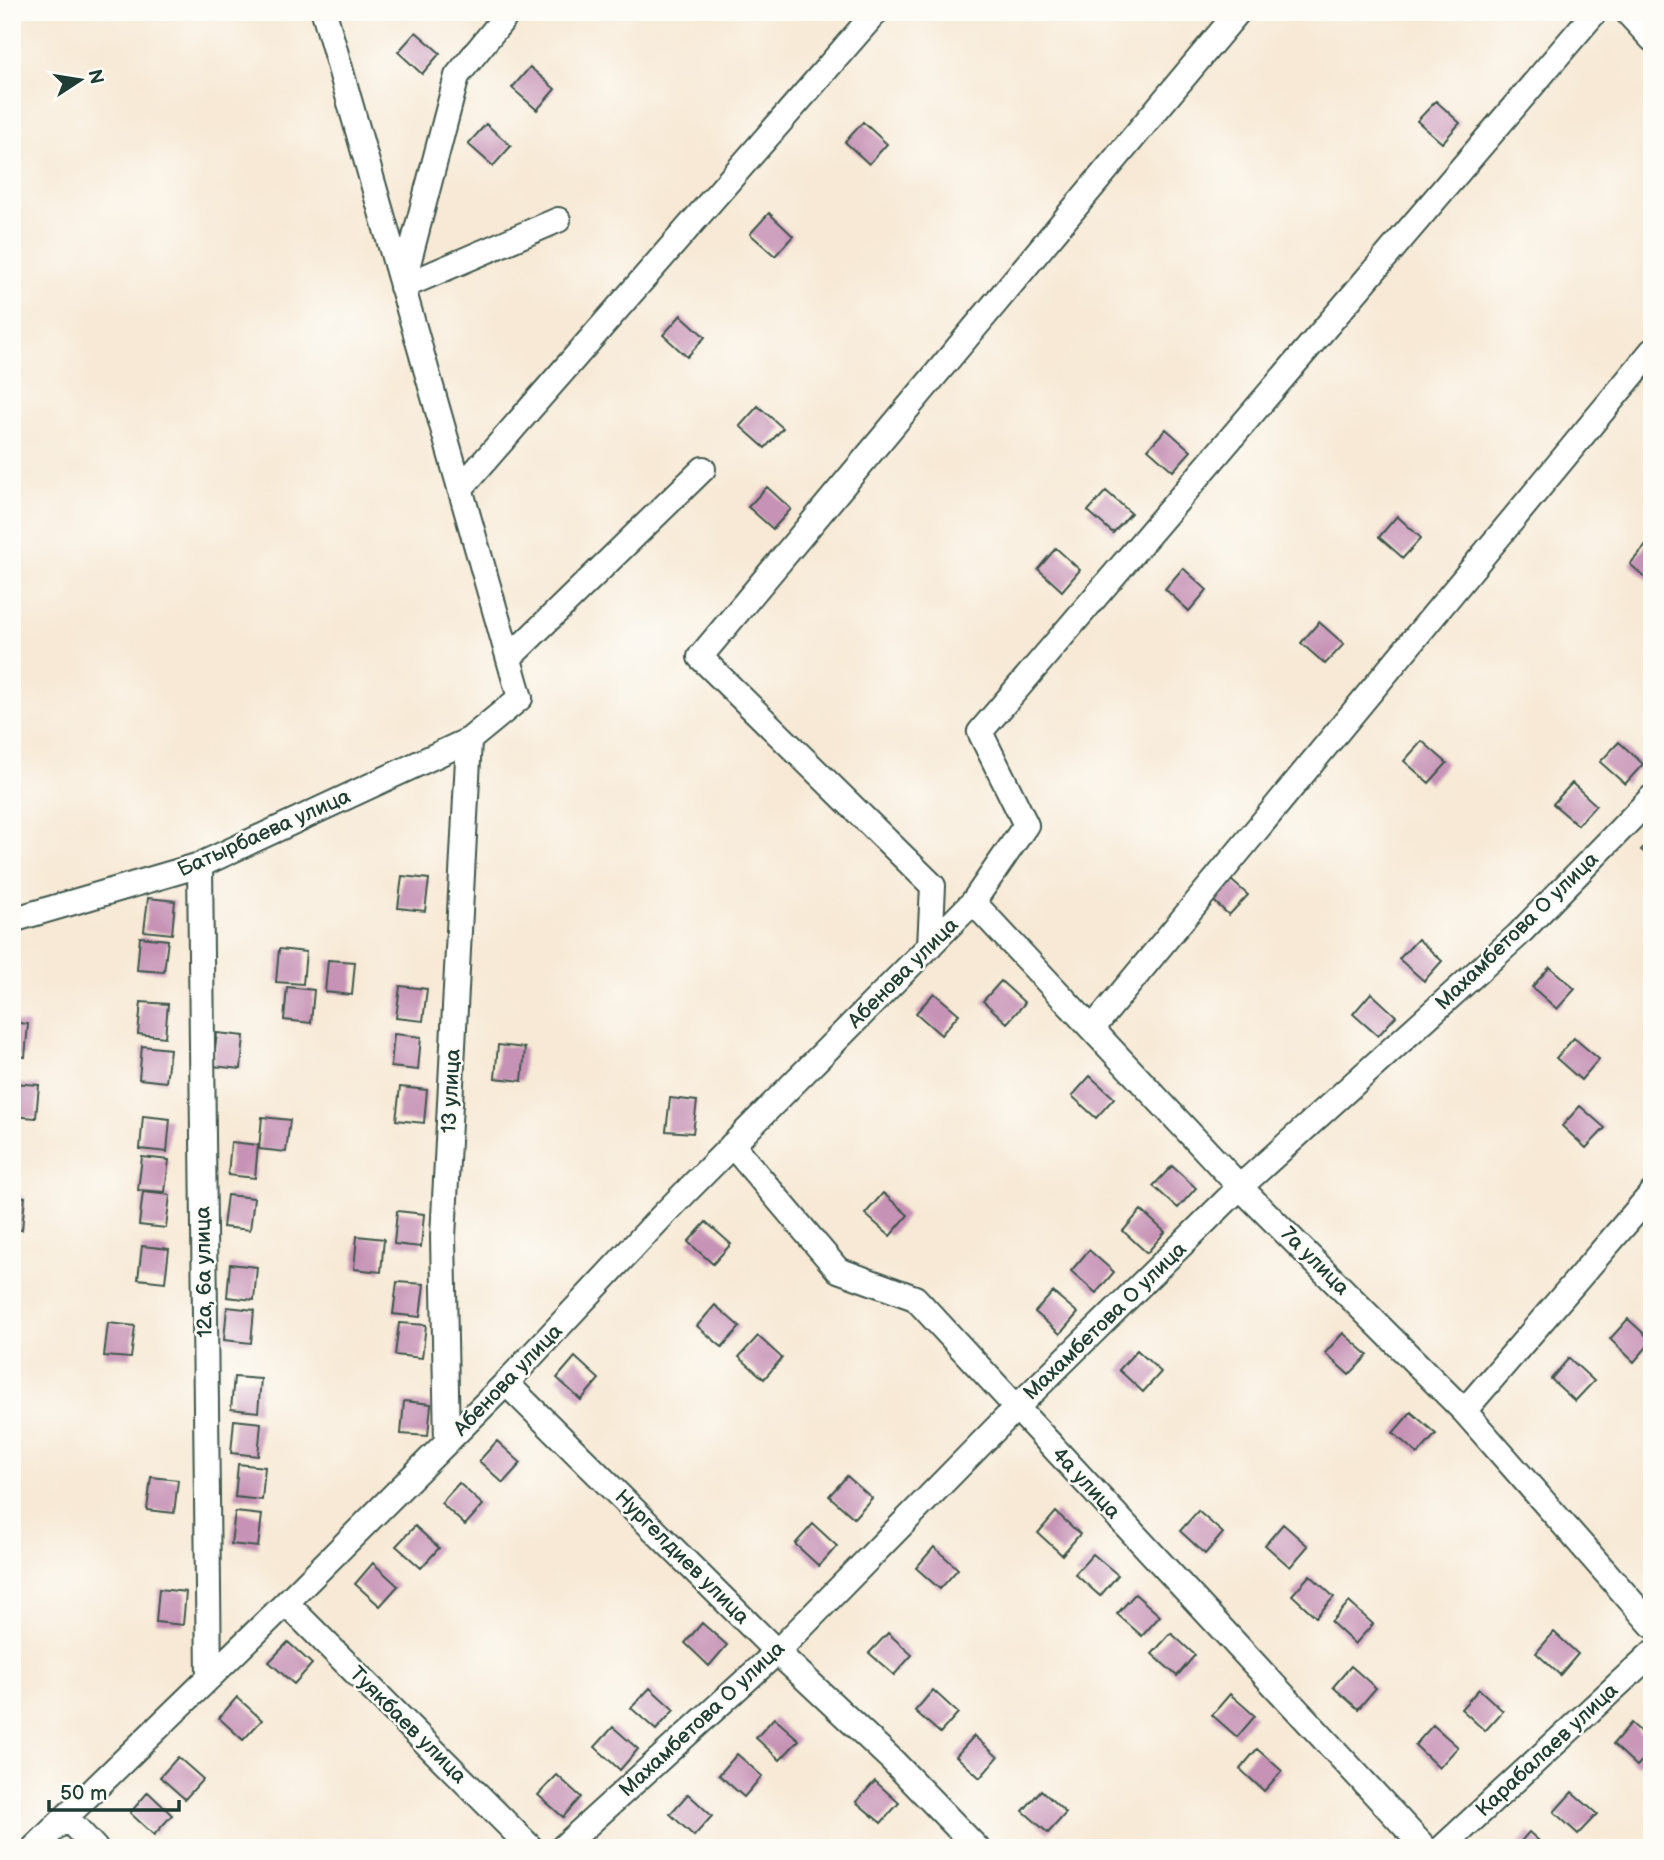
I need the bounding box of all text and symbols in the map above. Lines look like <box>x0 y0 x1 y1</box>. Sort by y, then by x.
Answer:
north arrow <box>46 46 116 116</box>
text: N <box>82 67 108 86</box>
street label: Батырбаева улица <box>174 783 355 882</box>
street label: Махамбетова О улица <box>1430 846 1604 1015</box>
street label: Абенова улица <box>842 912 964 1034</box>
street label: 13 улица <box>436 1047 466 1134</box>
street label: 12а, 6а улица <box>190 1205 218 1338</box>
street label: 7а улица <box>1276 1222 1355 1301</box>
street label: Махамбетова О улица <box>1018 1236 1192 1405</box>
street label: Абенова улица <box>448 1318 568 1442</box>
street label: 4а улица <box>1047 1442 1126 1524</box>
street label: Нургелдиев улица <box>610 1485 755 1630</box>
street label: Махамбетова О улица <box>614 1635 790 1802</box>
street label: Туякбаев улица <box>344 1661 472 1789</box>
street label: Карабалаев улица <box>1471 1677 1624 1822</box>
scale bar <box>49 1769 178 1813</box>
text: 50 m <box>60 1781 107 1806</box>

